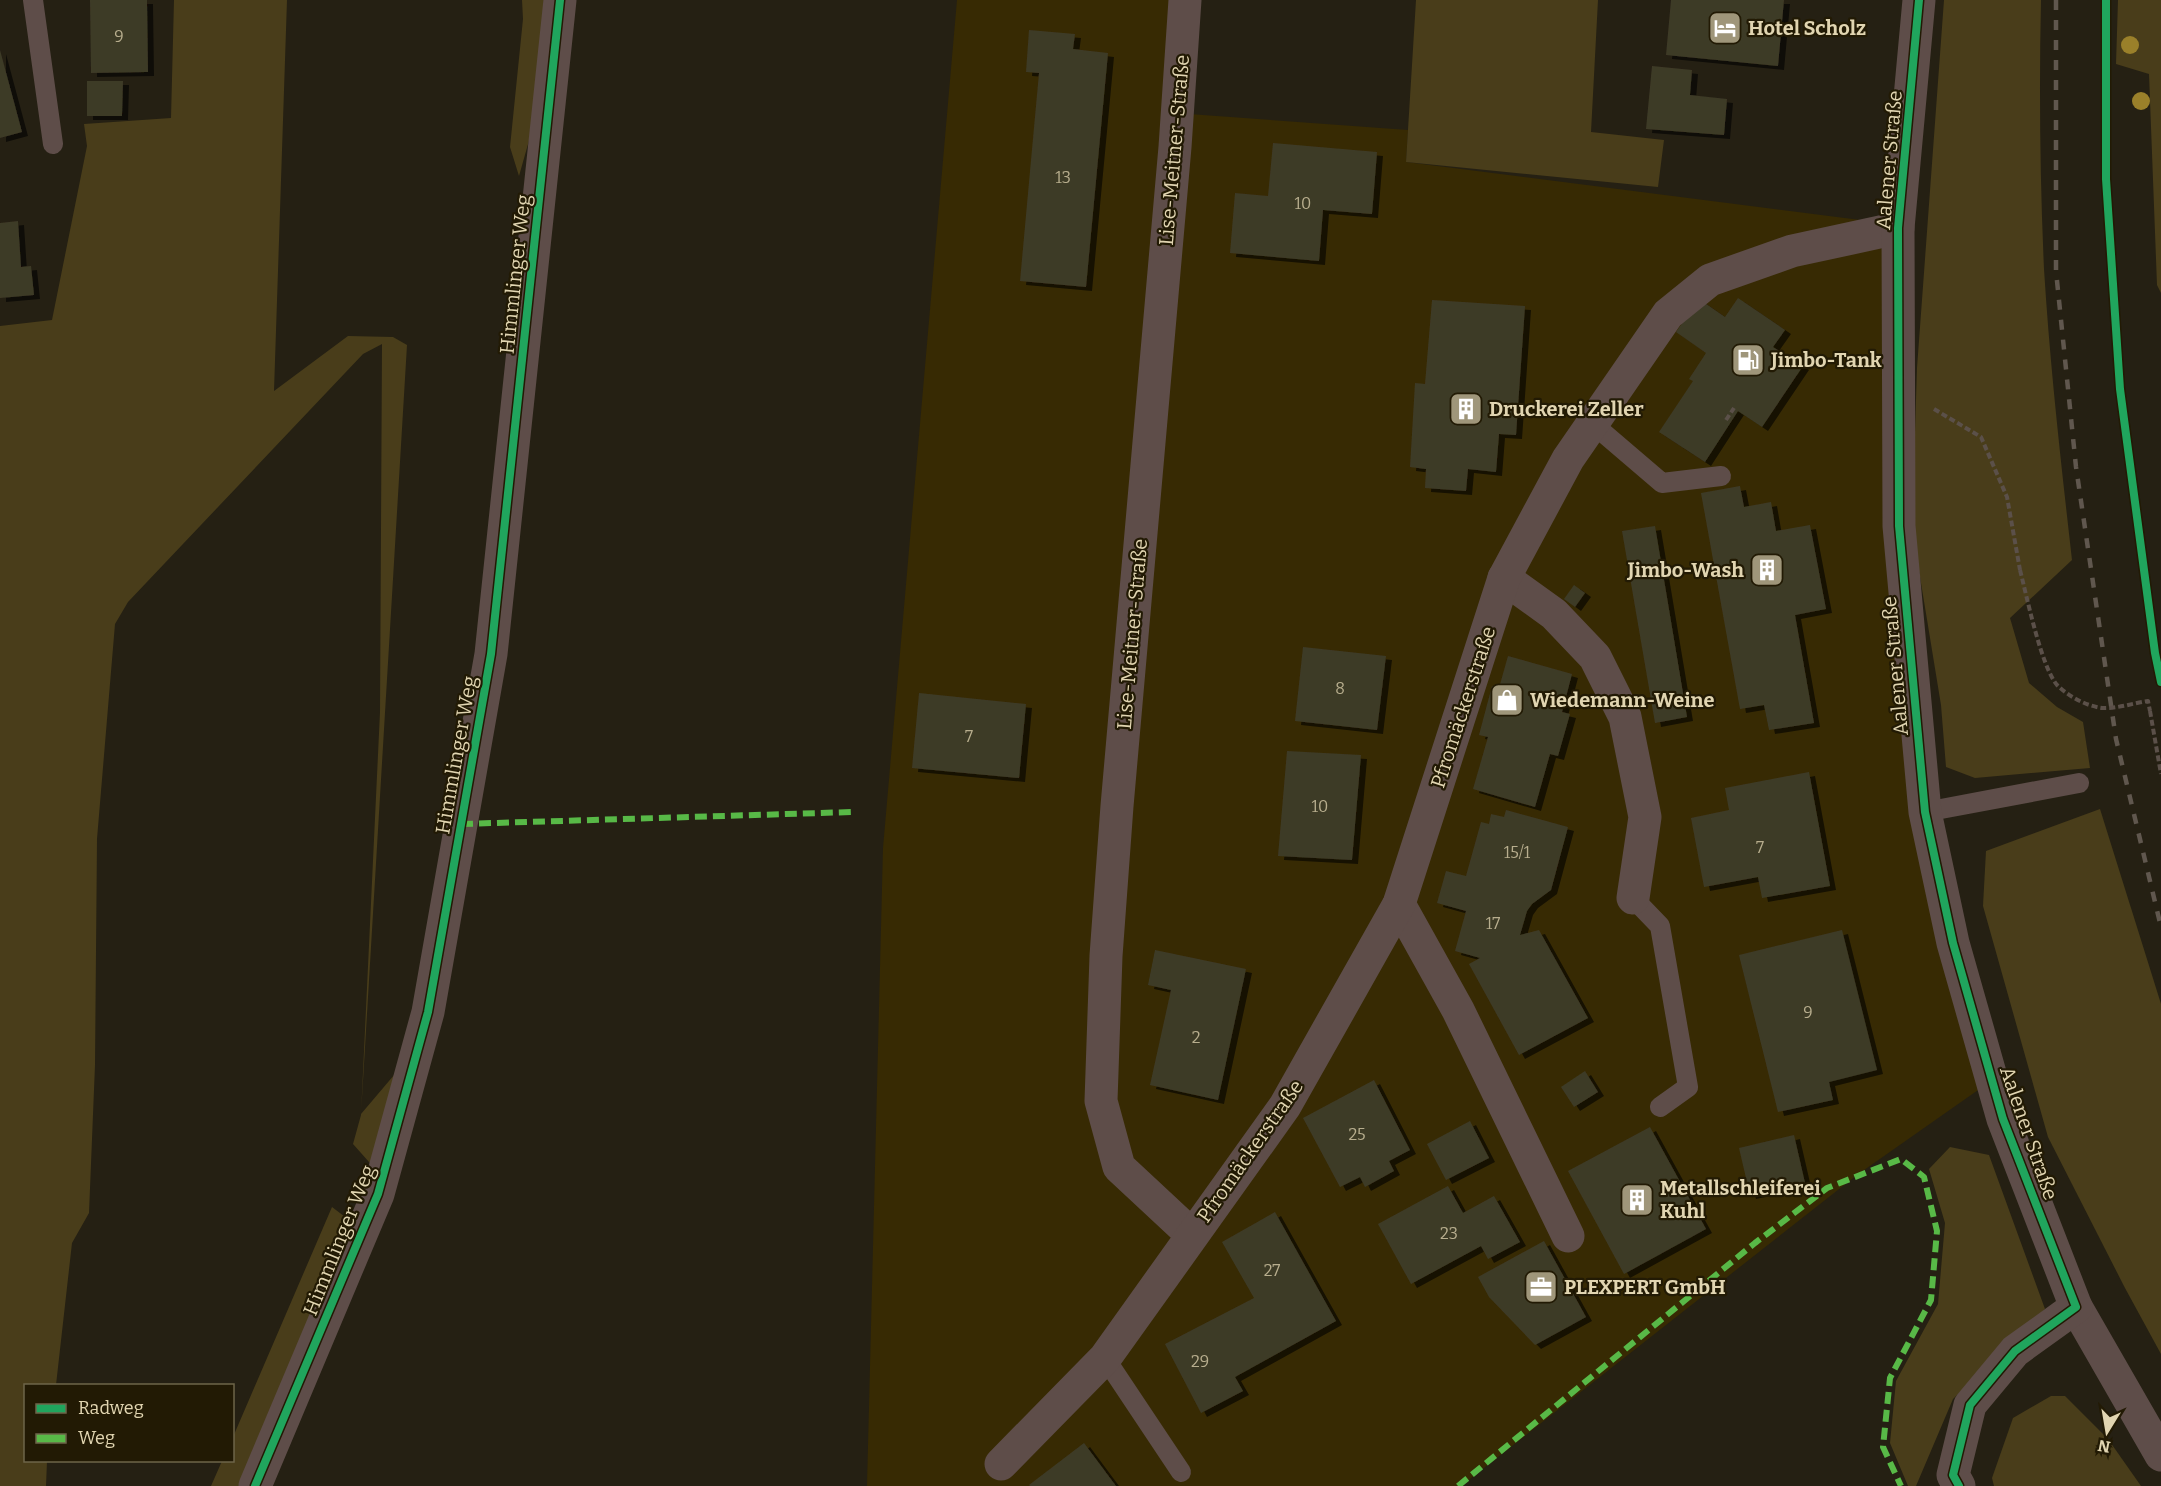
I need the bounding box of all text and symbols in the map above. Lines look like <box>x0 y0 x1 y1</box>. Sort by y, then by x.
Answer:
hotel icon: Hotel Scholz <box>1707 10 1743 46</box>
place label: Hotel Scholz <box>1748 16 1866 40</box>
house number: 9 <box>114 27 124 46</box>
street label: Lise-Meitner-Straße <box>1154 54 1194 246</box>
street label: Aalener Straße <box>1871 89 1907 231</box>
house number: 13 <box>1055 168 1071 187</box>
street label: Himmlinger Weg <box>495 193 535 355</box>
house number: 10 <box>1295 194 1311 213</box>
fuel station icon: Jimbo-Tank <box>1730 342 1766 378</box>
place label: Jimbo-Tank <box>1770 348 1882 372</box>
building icon: Druckerei Zeller <box>1448 391 1484 427</box>
place label: Druckerei Zeller <box>1489 397 1644 421</box>
street label: Lise-Meitner-Straße <box>1112 538 1152 730</box>
building icon: Jimbo-Wash <box>1749 552 1785 588</box>
place label: Jimbo-Wash <box>1627 558 1744 582</box>
street label: Aalener Straße <box>1877 595 1913 737</box>
street label: Pfromäckerstraße <box>1426 623 1500 791</box>
street label: Himmlinger Weg <box>430 674 482 836</box>
house number: 8 <box>1335 679 1345 698</box>
shop icon: Wiedemann-Weine <box>1489 682 1525 718</box>
place label: Wiedemann-Weine <box>1530 688 1714 712</box>
house number: 7 <box>965 727 973 746</box>
house number: 10 <box>1312 797 1328 816</box>
house number: 7 <box>1756 838 1764 857</box>
house number: 15/1 <box>1504 843 1531 862</box>
house number: 17 <box>1486 914 1500 933</box>
house number: 9 <box>1803 1003 1813 1022</box>
house number: 2 <box>1192 1028 1200 1047</box>
street label: Aalener Straße <box>1995 1063 2063 1203</box>
street label: Pfromäckerstraße <box>1192 1075 1308 1227</box>
house number: 25 <box>1348 1125 1366 1144</box>
street label: Himmlinger Weg <box>298 1161 380 1319</box>
place label: Metallschleiferei Kuhl <box>1660 1176 1821 1223</box>
building icon: Metallschleiferei Kuhl <box>1619 1182 1655 1218</box>
house number: 23 <box>1440 1224 1458 1243</box>
house number: 27 <box>1264 1261 1280 1280</box>
office icon: PLEXPERT GmbH <box>1523 1269 1559 1305</box>
place label: PLEXPERT GmbH <box>1564 1275 1726 1299</box>
house number: 29 <box>1191 1352 1209 1371</box>
legend <box>24 1384 234 1462</box>
text: Radweg <box>78 1397 144 1419</box>
north arrow <box>2077 1402 2137 1462</box>
text: Weg <box>78 1427 115 1449</box>
text: N <box>2096 1436 2112 1457</box>

